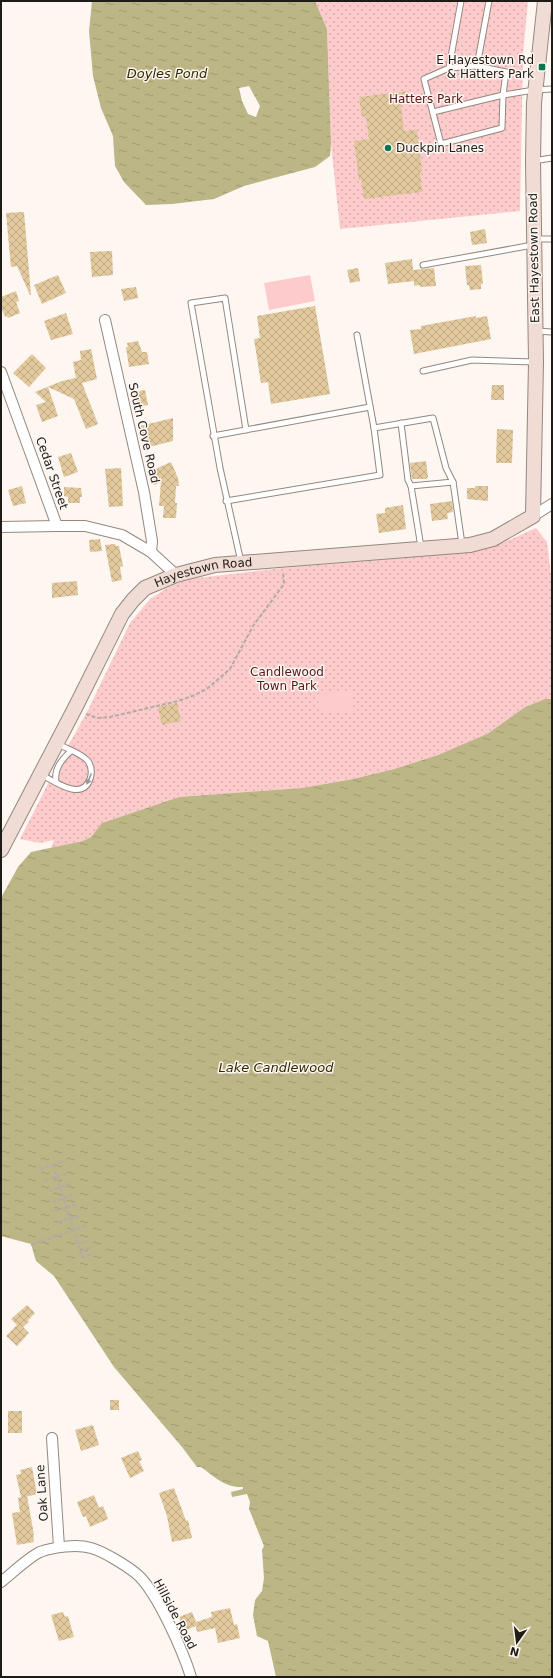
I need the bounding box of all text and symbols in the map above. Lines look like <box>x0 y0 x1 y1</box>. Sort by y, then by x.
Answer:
place label: E Hayestown Rd & Hatters Park <box>436 53 534 81</box>
marker: E Hayestown Rd & Hatters Park <box>537 62 547 72</box>
water label: Doyles Pond <box>127 66 208 81</box>
park label: Hatters Park <box>389 92 463 106</box>
place label: Duckpin Lanes <box>396 141 484 155</box>
marker: Duckpin Lanes <box>383 143 393 153</box>
street label: East Hayestown Road <box>526 193 542 323</box>
street label: South Cove Road <box>126 381 162 485</box>
street label: Cedar Street <box>33 435 71 511</box>
street label: Hayestown Road <box>152 555 253 590</box>
park label: Candlewood Town Park <box>250 665 324 693</box>
one-way arrow <box>85 773 92 785</box>
water label: Lake Candlewood <box>219 1060 334 1075</box>
street label: Oak Lane <box>33 1464 51 1522</box>
street label: Hillside Road <box>151 1576 199 1652</box>
north arrow <box>497 1622 537 1662</box>
text: N <box>509 1644 521 1659</box>

